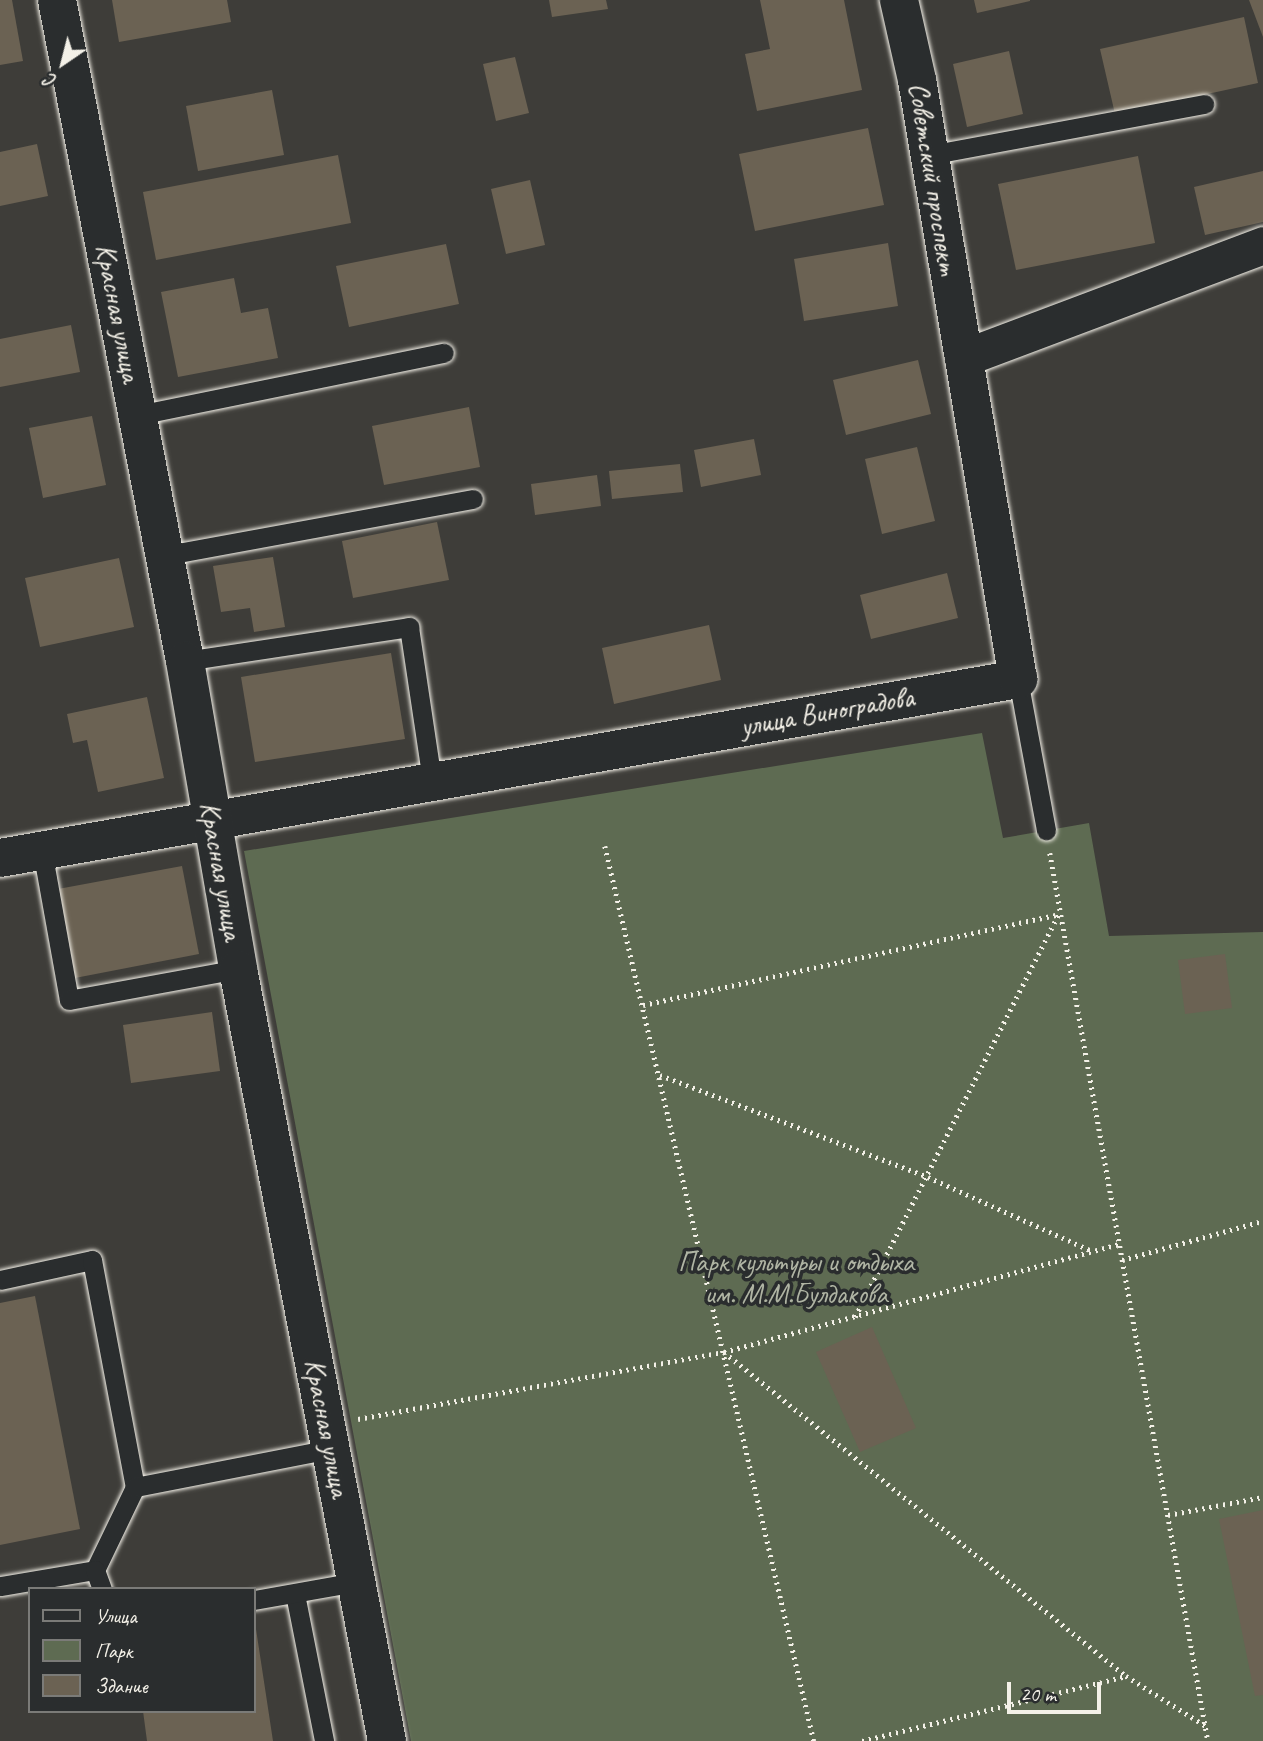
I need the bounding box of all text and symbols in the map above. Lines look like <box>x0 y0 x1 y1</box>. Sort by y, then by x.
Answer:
north arrow <box>28 28 98 98</box>
text: С <box>40 68 62 93</box>
street label: Советский проспект <box>901 80 965 278</box>
street label: Красная улица <box>88 241 148 385</box>
street label: улица Виноградова <box>738 680 916 744</box>
street label: Красная улица <box>192 799 250 943</box>
park label: Парк культуры и отдыха им. М.М.Булдакова <box>678 1245 914 1311</box>
street label: Красная улица <box>297 1356 357 1500</box>
legend <box>28 1587 256 1713</box>
text: Улица <box>95 1603 137 1629</box>
text: Парк <box>95 1638 132 1664</box>
scale bar <box>1011 1668 1106 1712</box>
text: Здание <box>95 1673 148 1699</box>
text: 20 m <box>1020 1681 1056 1707</box>

